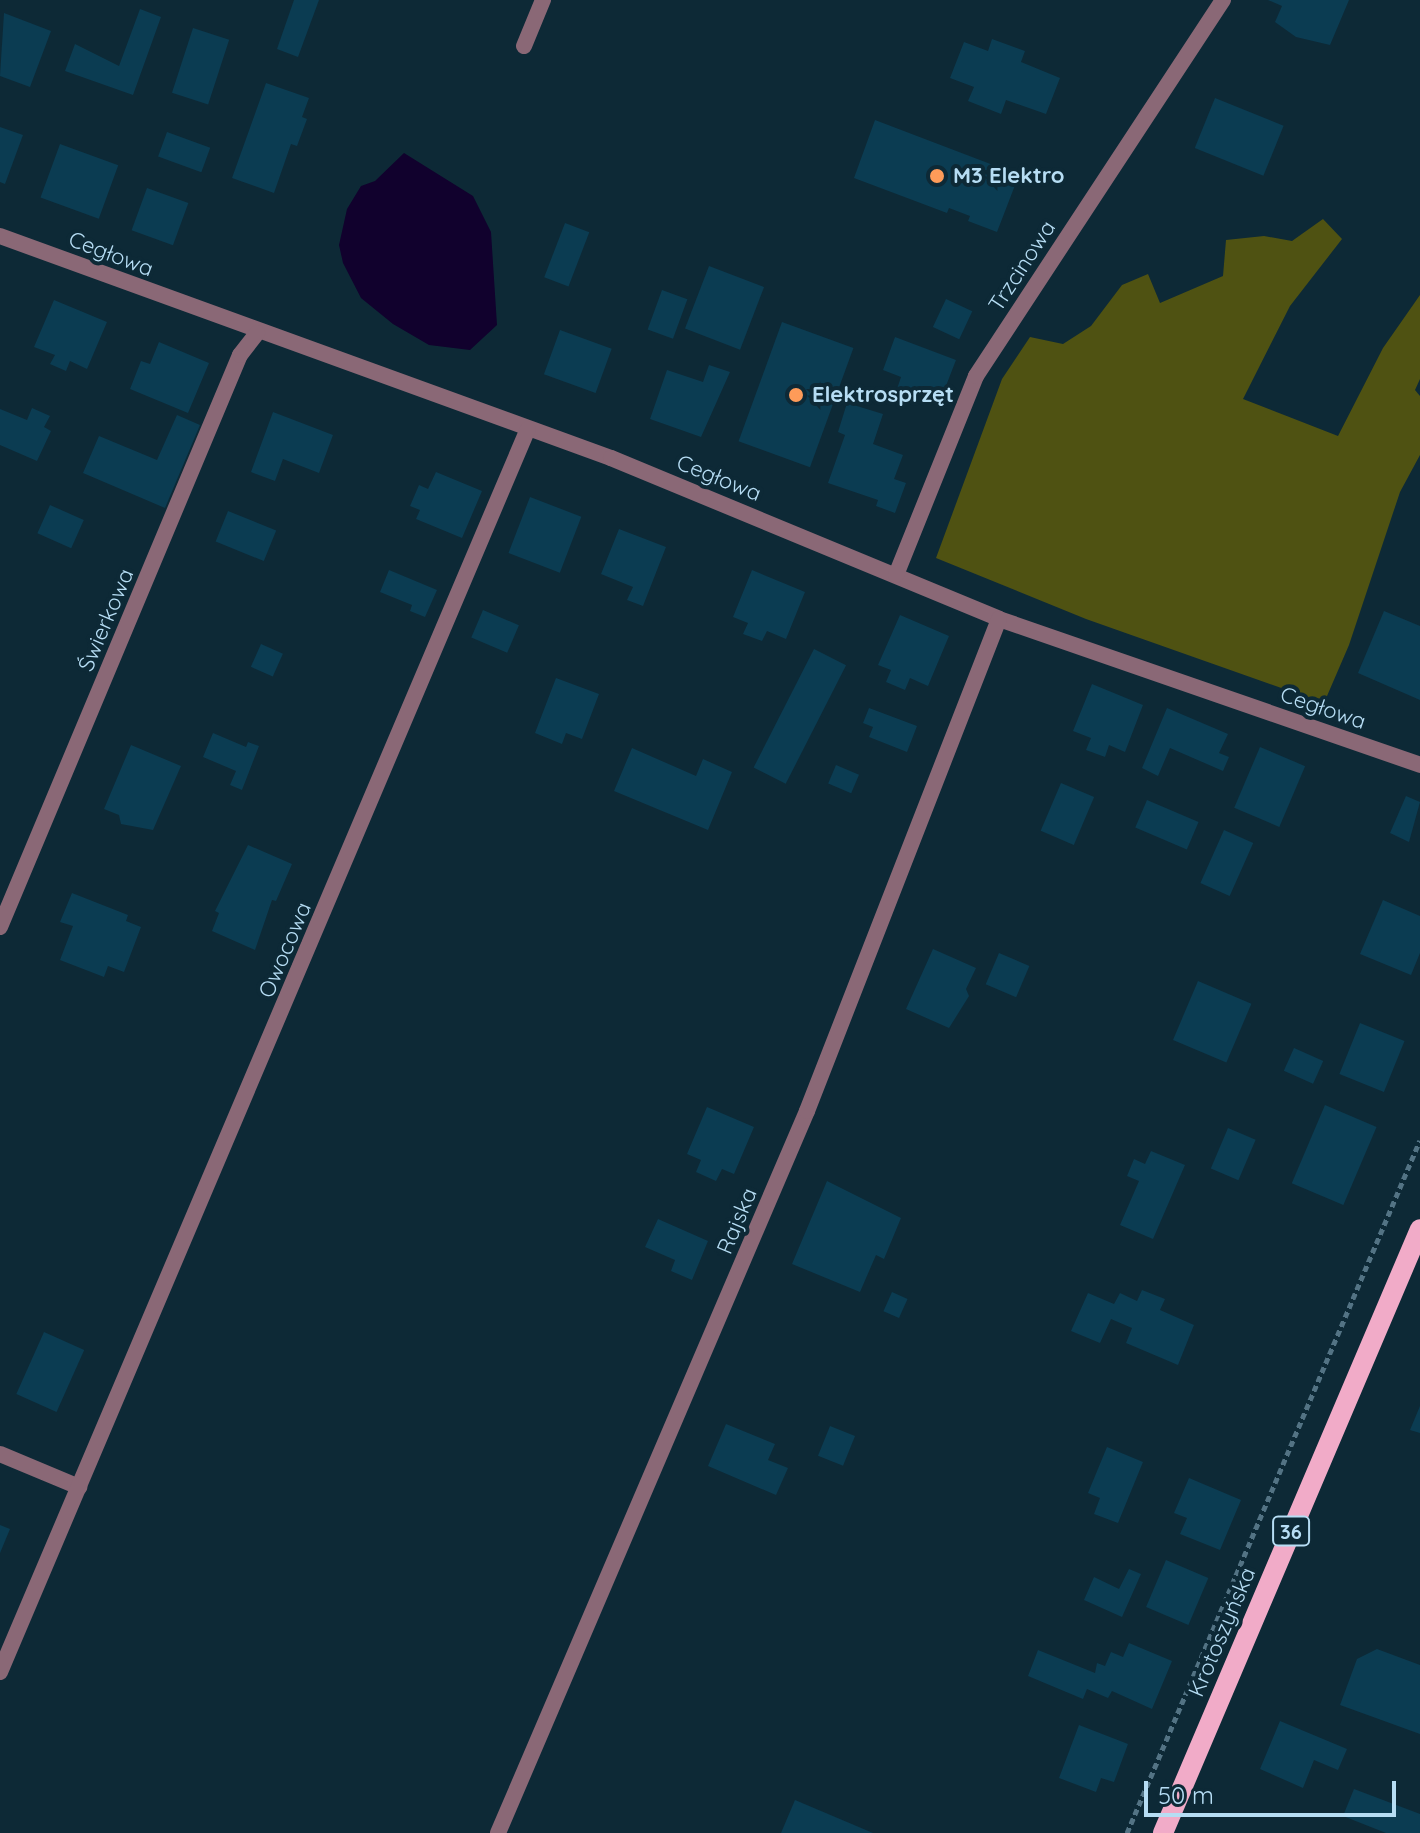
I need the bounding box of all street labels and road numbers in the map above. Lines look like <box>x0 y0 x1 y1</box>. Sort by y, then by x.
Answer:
street label: Trzcinowa <box>983 216 1061 316</box>
street label: Cegłowa <box>65 226 157 282</box>
street label: Cegłowa <box>673 449 765 507</box>
street label: Świerkowa <box>73 565 139 675</box>
street label: Cegłowa <box>1277 681 1369 735</box>
street label: Owocowa <box>253 898 317 1002</box>
street label: Rajska <box>711 1184 763 1258</box>
road number: 36 <box>1271 1515 1311 1547</box>
street label: Krotoszyńska <box>1183 1563 1261 1701</box>

